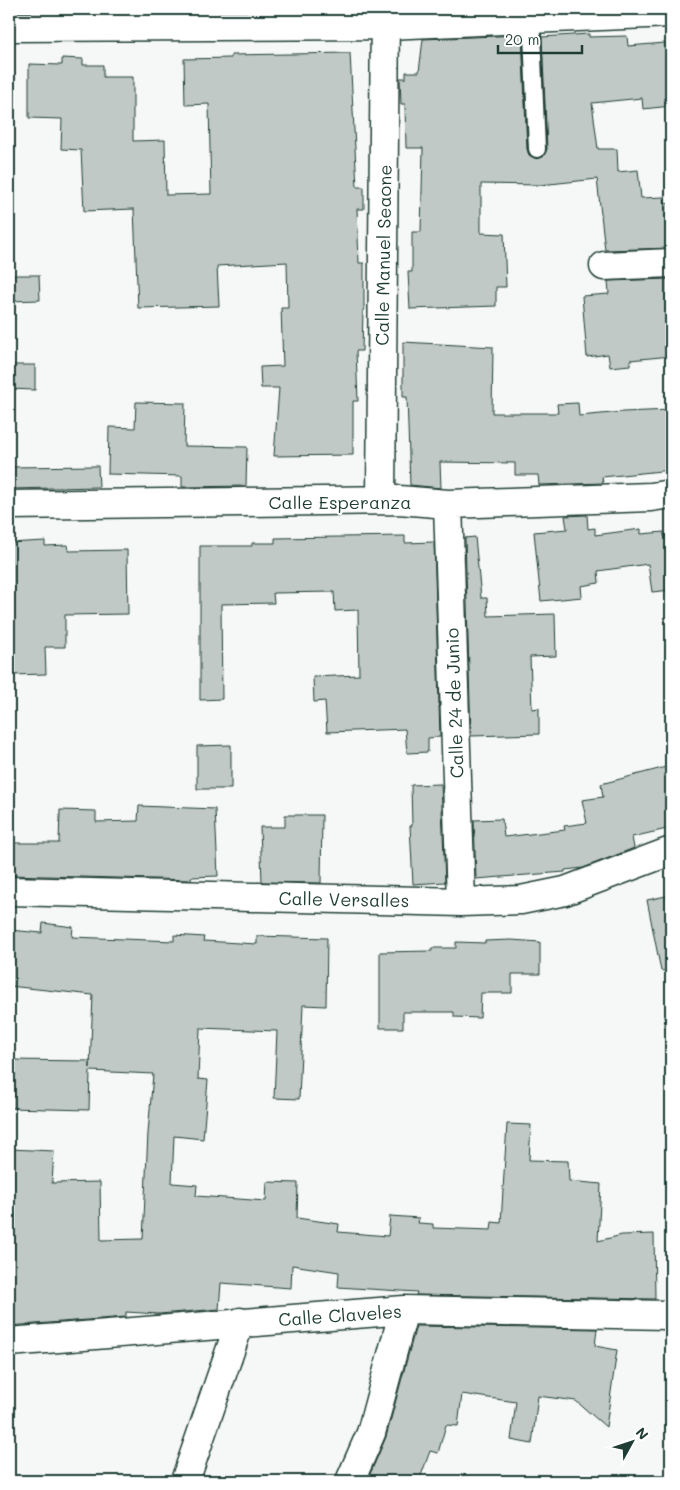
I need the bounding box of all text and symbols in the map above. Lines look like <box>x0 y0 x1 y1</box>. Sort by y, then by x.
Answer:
scale bar <box>498 22 581 54</box>
text: 20 m <box>505 29 539 49</box>
street label: Calle Manuel Seaone <box>369 164 397 346</box>
street label: Calle Esperanza <box>269 490 411 514</box>
street label: Calle 24 de Junio <box>439 627 469 779</box>
street label: Calle Versalles <box>278 886 410 912</box>
street label: Calle Claveles <box>277 1299 403 1331</box>
north arrow <box>608 1418 658 1468</box>
text: N <box>632 1423 653 1444</box>

